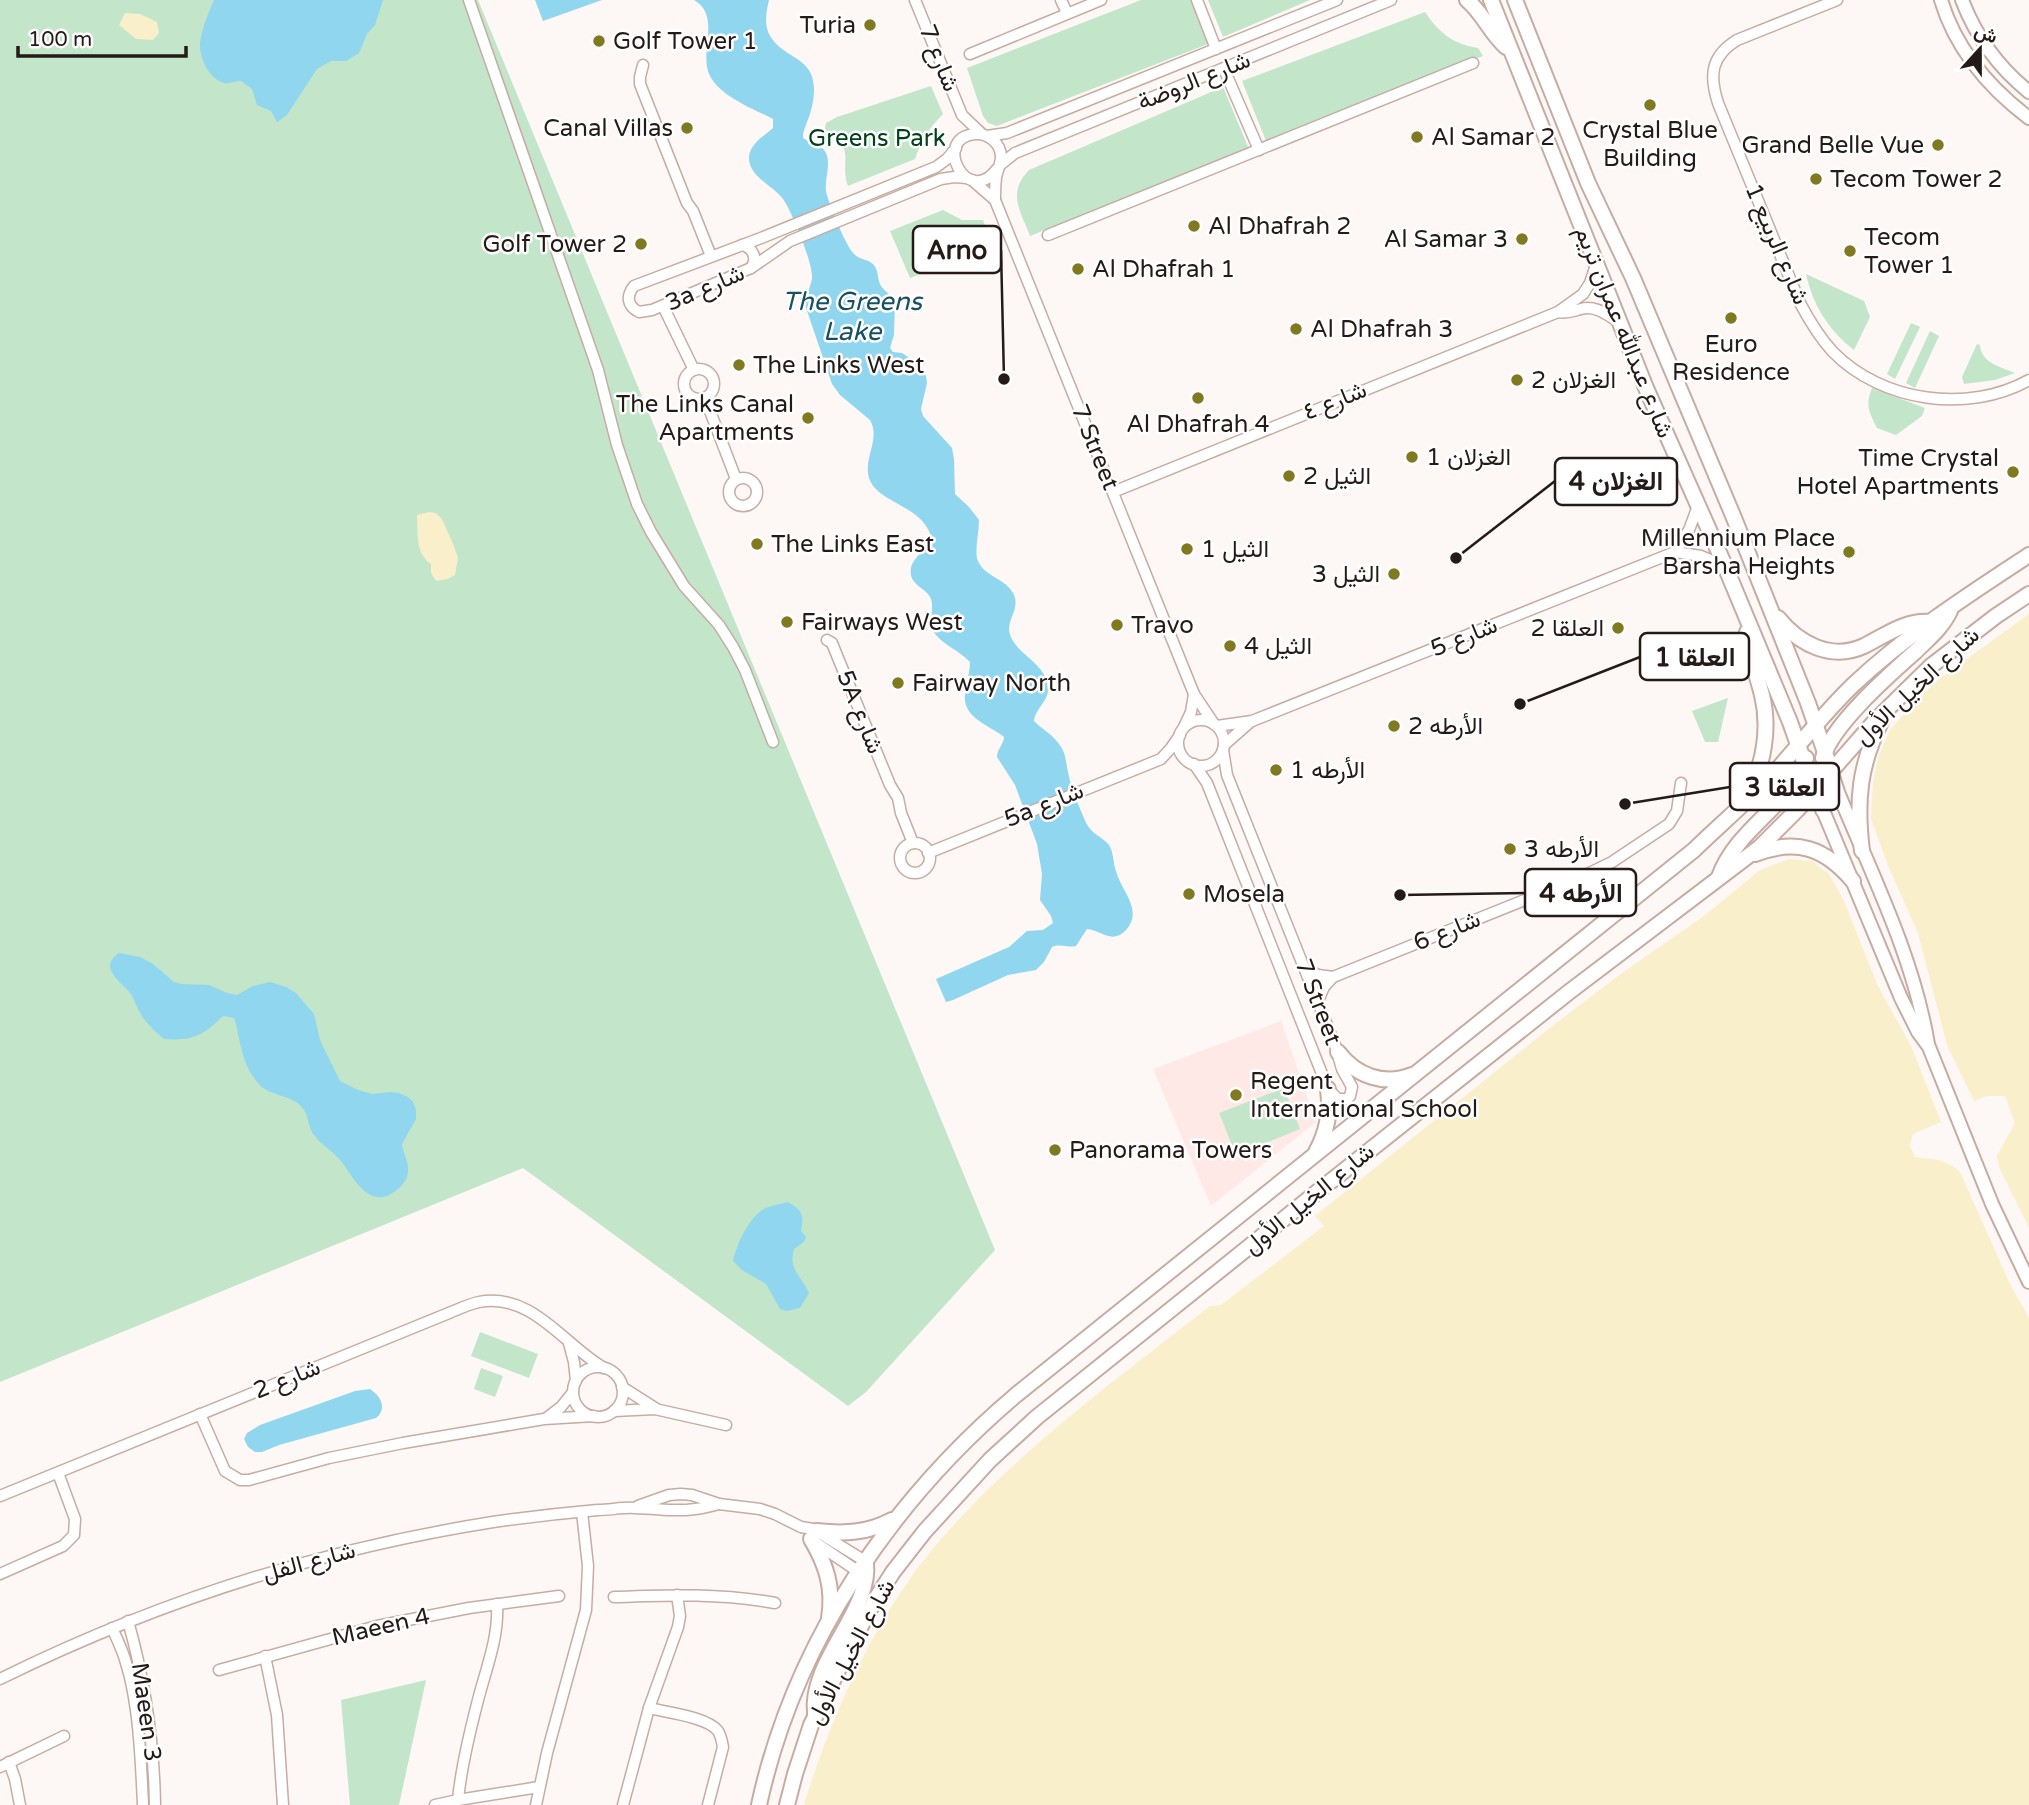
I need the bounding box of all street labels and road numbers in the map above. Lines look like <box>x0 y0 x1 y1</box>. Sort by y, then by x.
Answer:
street label: شارع 7 <box>912 20 965 96</box>
street label: شارع الروضة <box>1133 45 1255 118</box>
street label: شارع الربيع 1 <box>1737 179 1815 310</box>
street label: شارع عبدالله عمران تريم <box>1567 222 1680 442</box>
street label: 3a شارع <box>661 258 749 319</box>
street label: شارع ٤ <box>1299 375 1371 428</box>
street label: 7 Street <box>1065 400 1125 494</box>
street label: شارع 5 <box>1426 611 1502 664</box>
street label: شارع الخيل الأول <box>1848 621 1986 752</box>
street label: 5A شارع <box>829 666 890 758</box>
street label: 5a شارع <box>1000 776 1088 835</box>
street label: شارع 6 <box>1409 905 1485 958</box>
street label: 7 Street <box>1288 955 1348 1049</box>
street label: شارع الخيل الأول <box>1238 1137 1381 1262</box>
street label: شارع 2 <box>249 1353 325 1406</box>
street label: شارع الفل <box>259 1536 359 1589</box>
street label: شارع الخيل الأول <box>801 1574 902 1730</box>
street label: Maeen 4 <box>329 1602 433 1652</box>
street label: Maeen 3 <box>125 1661 167 1763</box>

